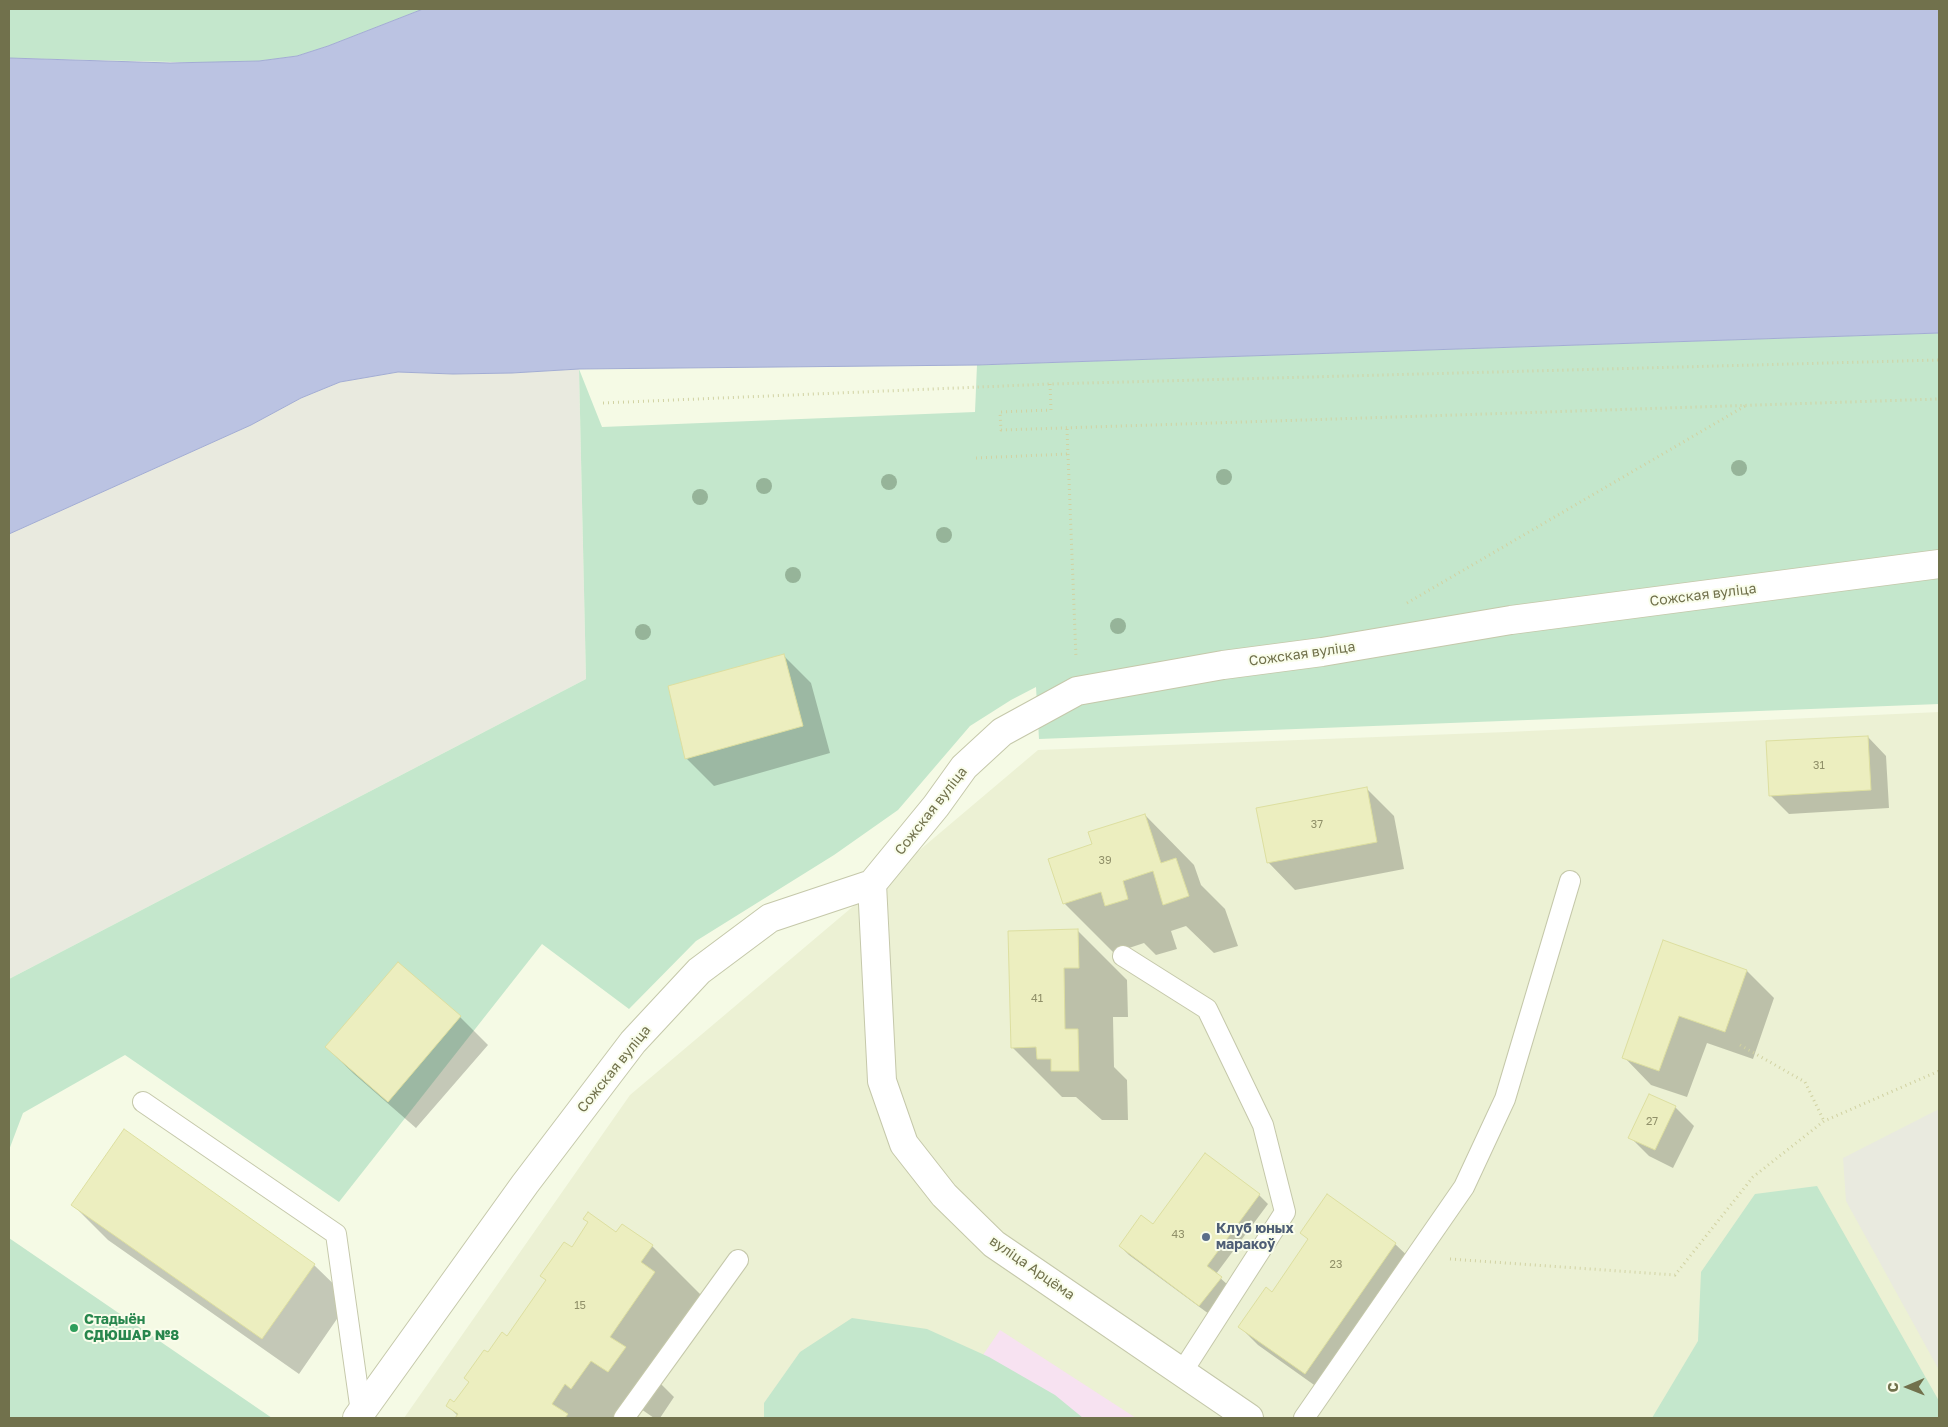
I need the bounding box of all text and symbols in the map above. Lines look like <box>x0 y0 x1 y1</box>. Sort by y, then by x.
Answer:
street label: Сожская вуліца <box>1649 580 1757 610</box>
street label: Сожская вуліца <box>1248 638 1356 670</box>
house number: 31 <box>1813 759 1825 773</box>
street label: Сожская вуліца <box>891 764 971 858</box>
house number: 37 <box>1311 818 1323 832</box>
house number: 39 <box>1098 854 1112 868</box>
house number: 41 <box>1031 992 1043 1006</box>
street label: Сожская вуліца <box>574 1022 654 1116</box>
house number: 27 <box>1646 1115 1658 1129</box>
place label: Клуб юных маракоў <box>1216 1221 1294 1254</box>
house number: 43 <box>1171 1228 1185 1242</box>
marker: Клуб юных маракоў <box>1200 1231 1212 1243</box>
street label: вуліца Арцёма <box>986 1232 1078 1304</box>
house number: 23 <box>1330 1258 1342 1272</box>
house number: 15 <box>574 1299 586 1313</box>
place label: Стадыён СДЮШАР №8 <box>84 1312 179 1344</box>
marker: Стадыён СДЮШАР №8 <box>68 1322 80 1334</box>
north arrow <box>1883 1362 1933 1412</box>
text: С <box>1884 1382 1901 1392</box>

